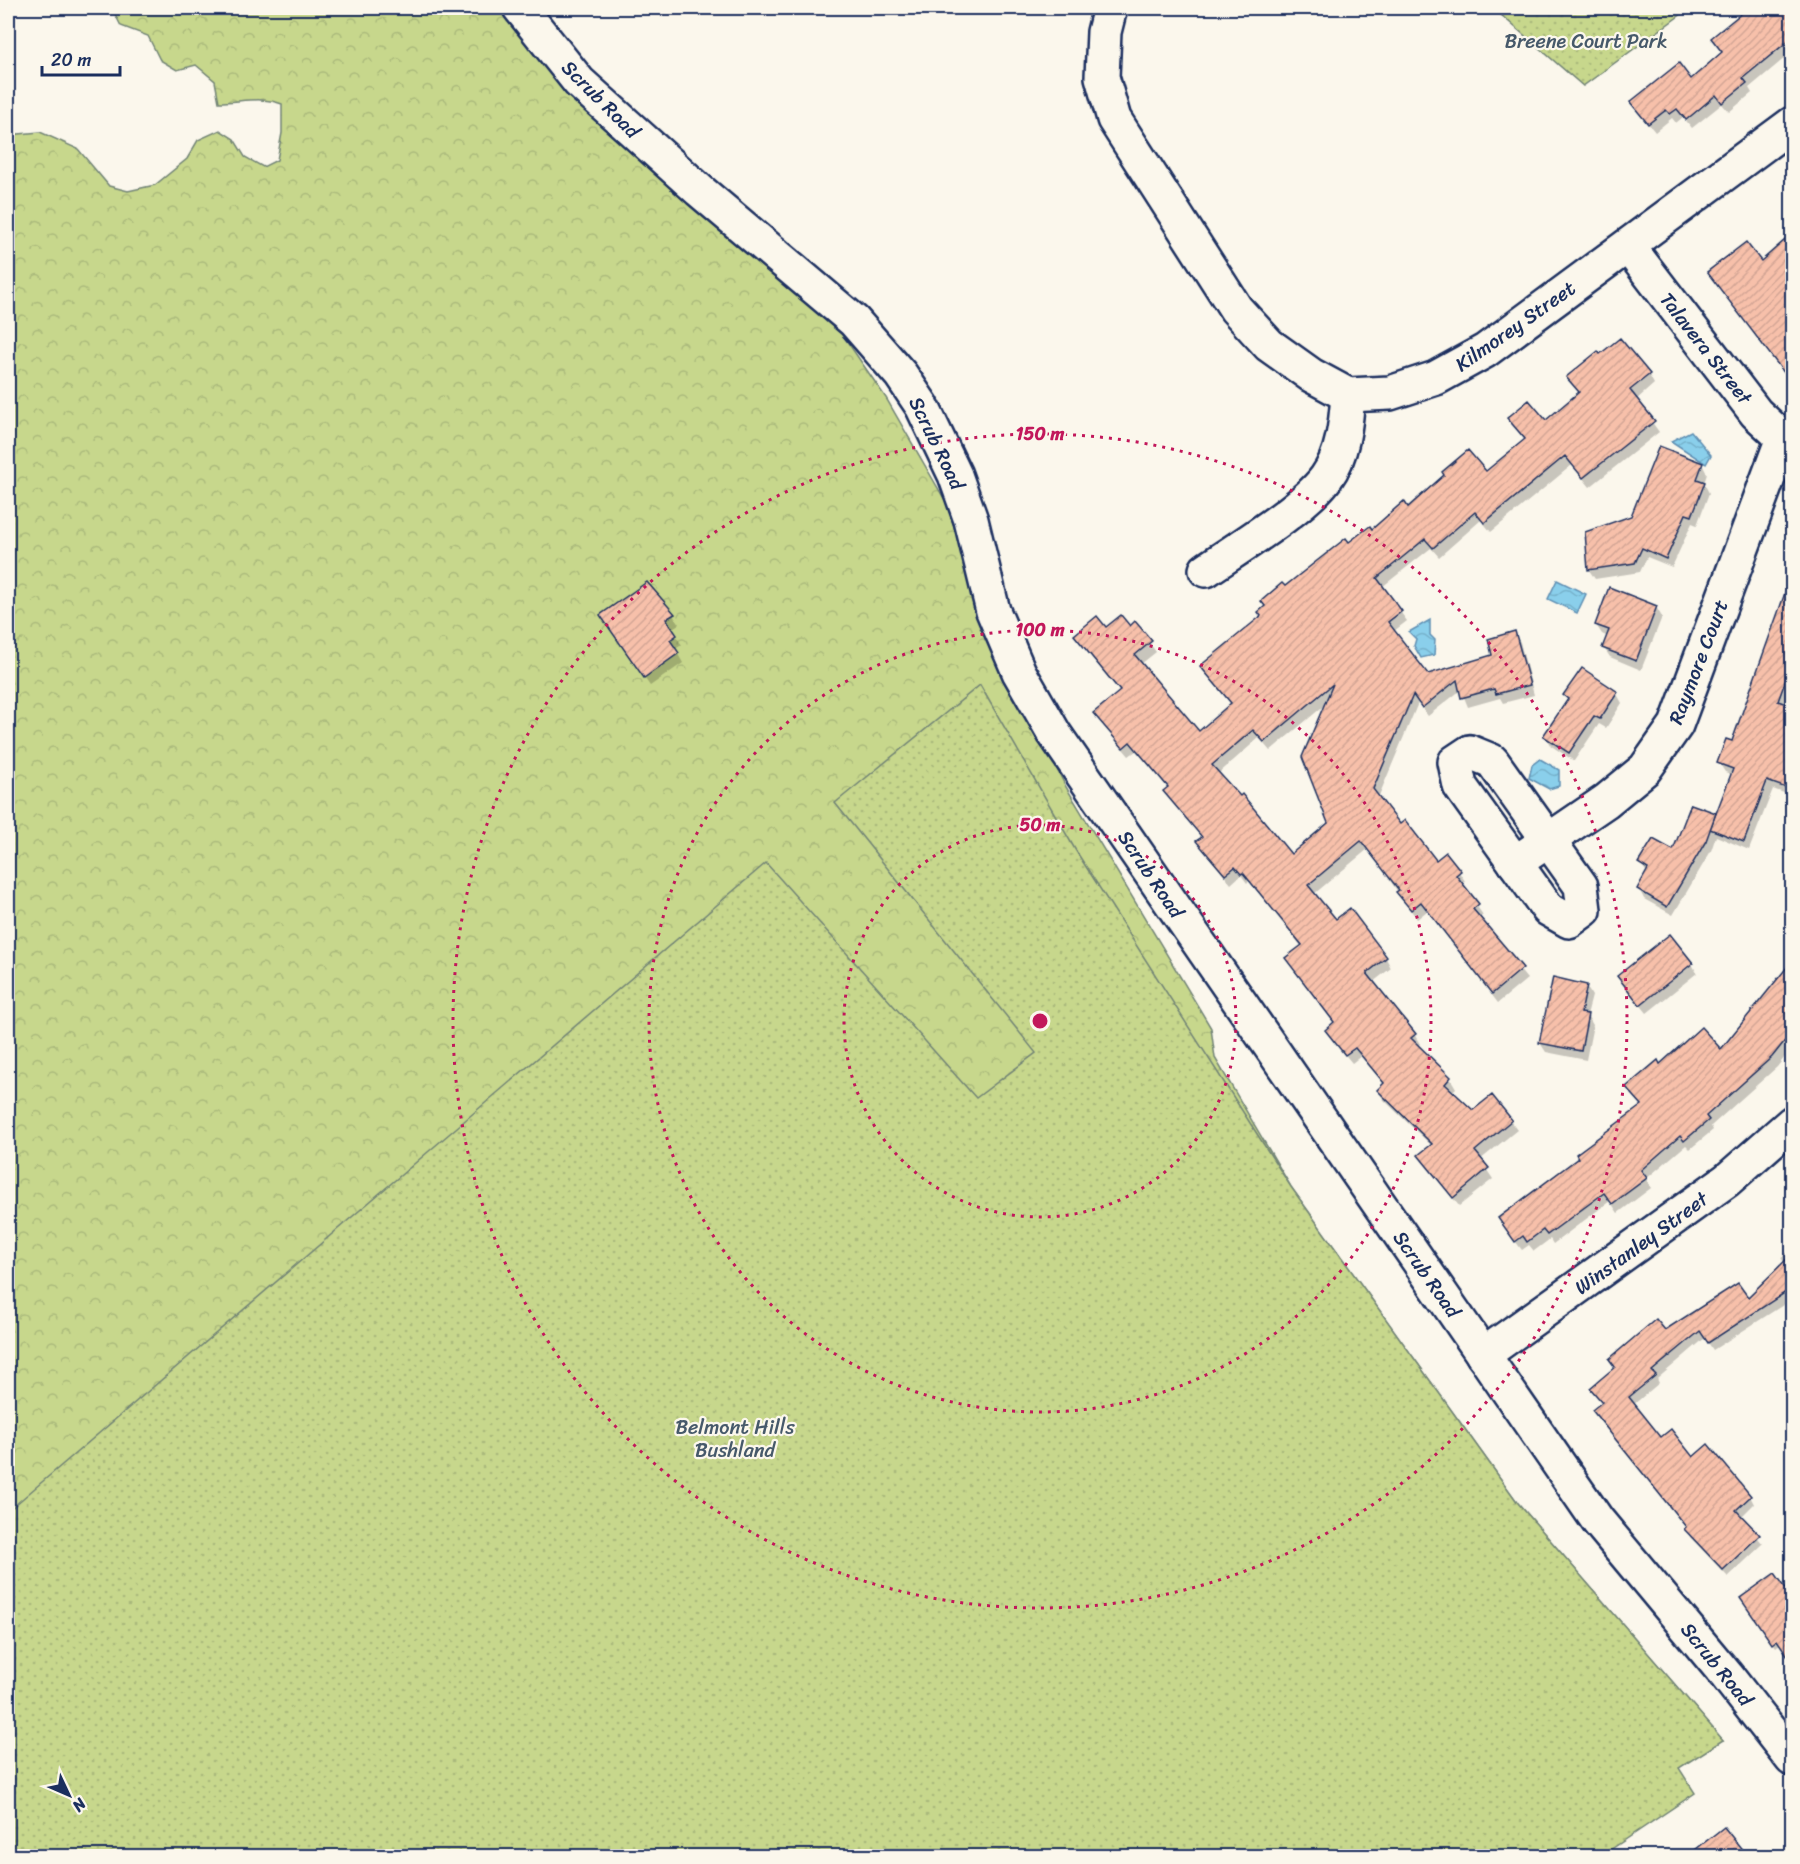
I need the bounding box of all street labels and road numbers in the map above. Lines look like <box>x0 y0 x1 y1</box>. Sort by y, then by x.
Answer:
street label: Scrub Road <box>553 52 649 148</box>
street label: Kilmorey Street <box>1447 271 1583 381</box>
street label: Talavera Street <box>1650 284 1762 413</box>
street label: Scrub Road <box>899 391 975 497</box>
street label: Raymore Court <box>1659 594 1738 730</box>
street label: Scrub Road <box>1108 823 1194 927</box>
street label: Winstanley Street <box>1567 1182 1717 1304</box>
street label: Scrub Road <box>1384 1223 1471 1327</box>
street label: Scrub Road <box>1671 1614 1763 1715</box>

